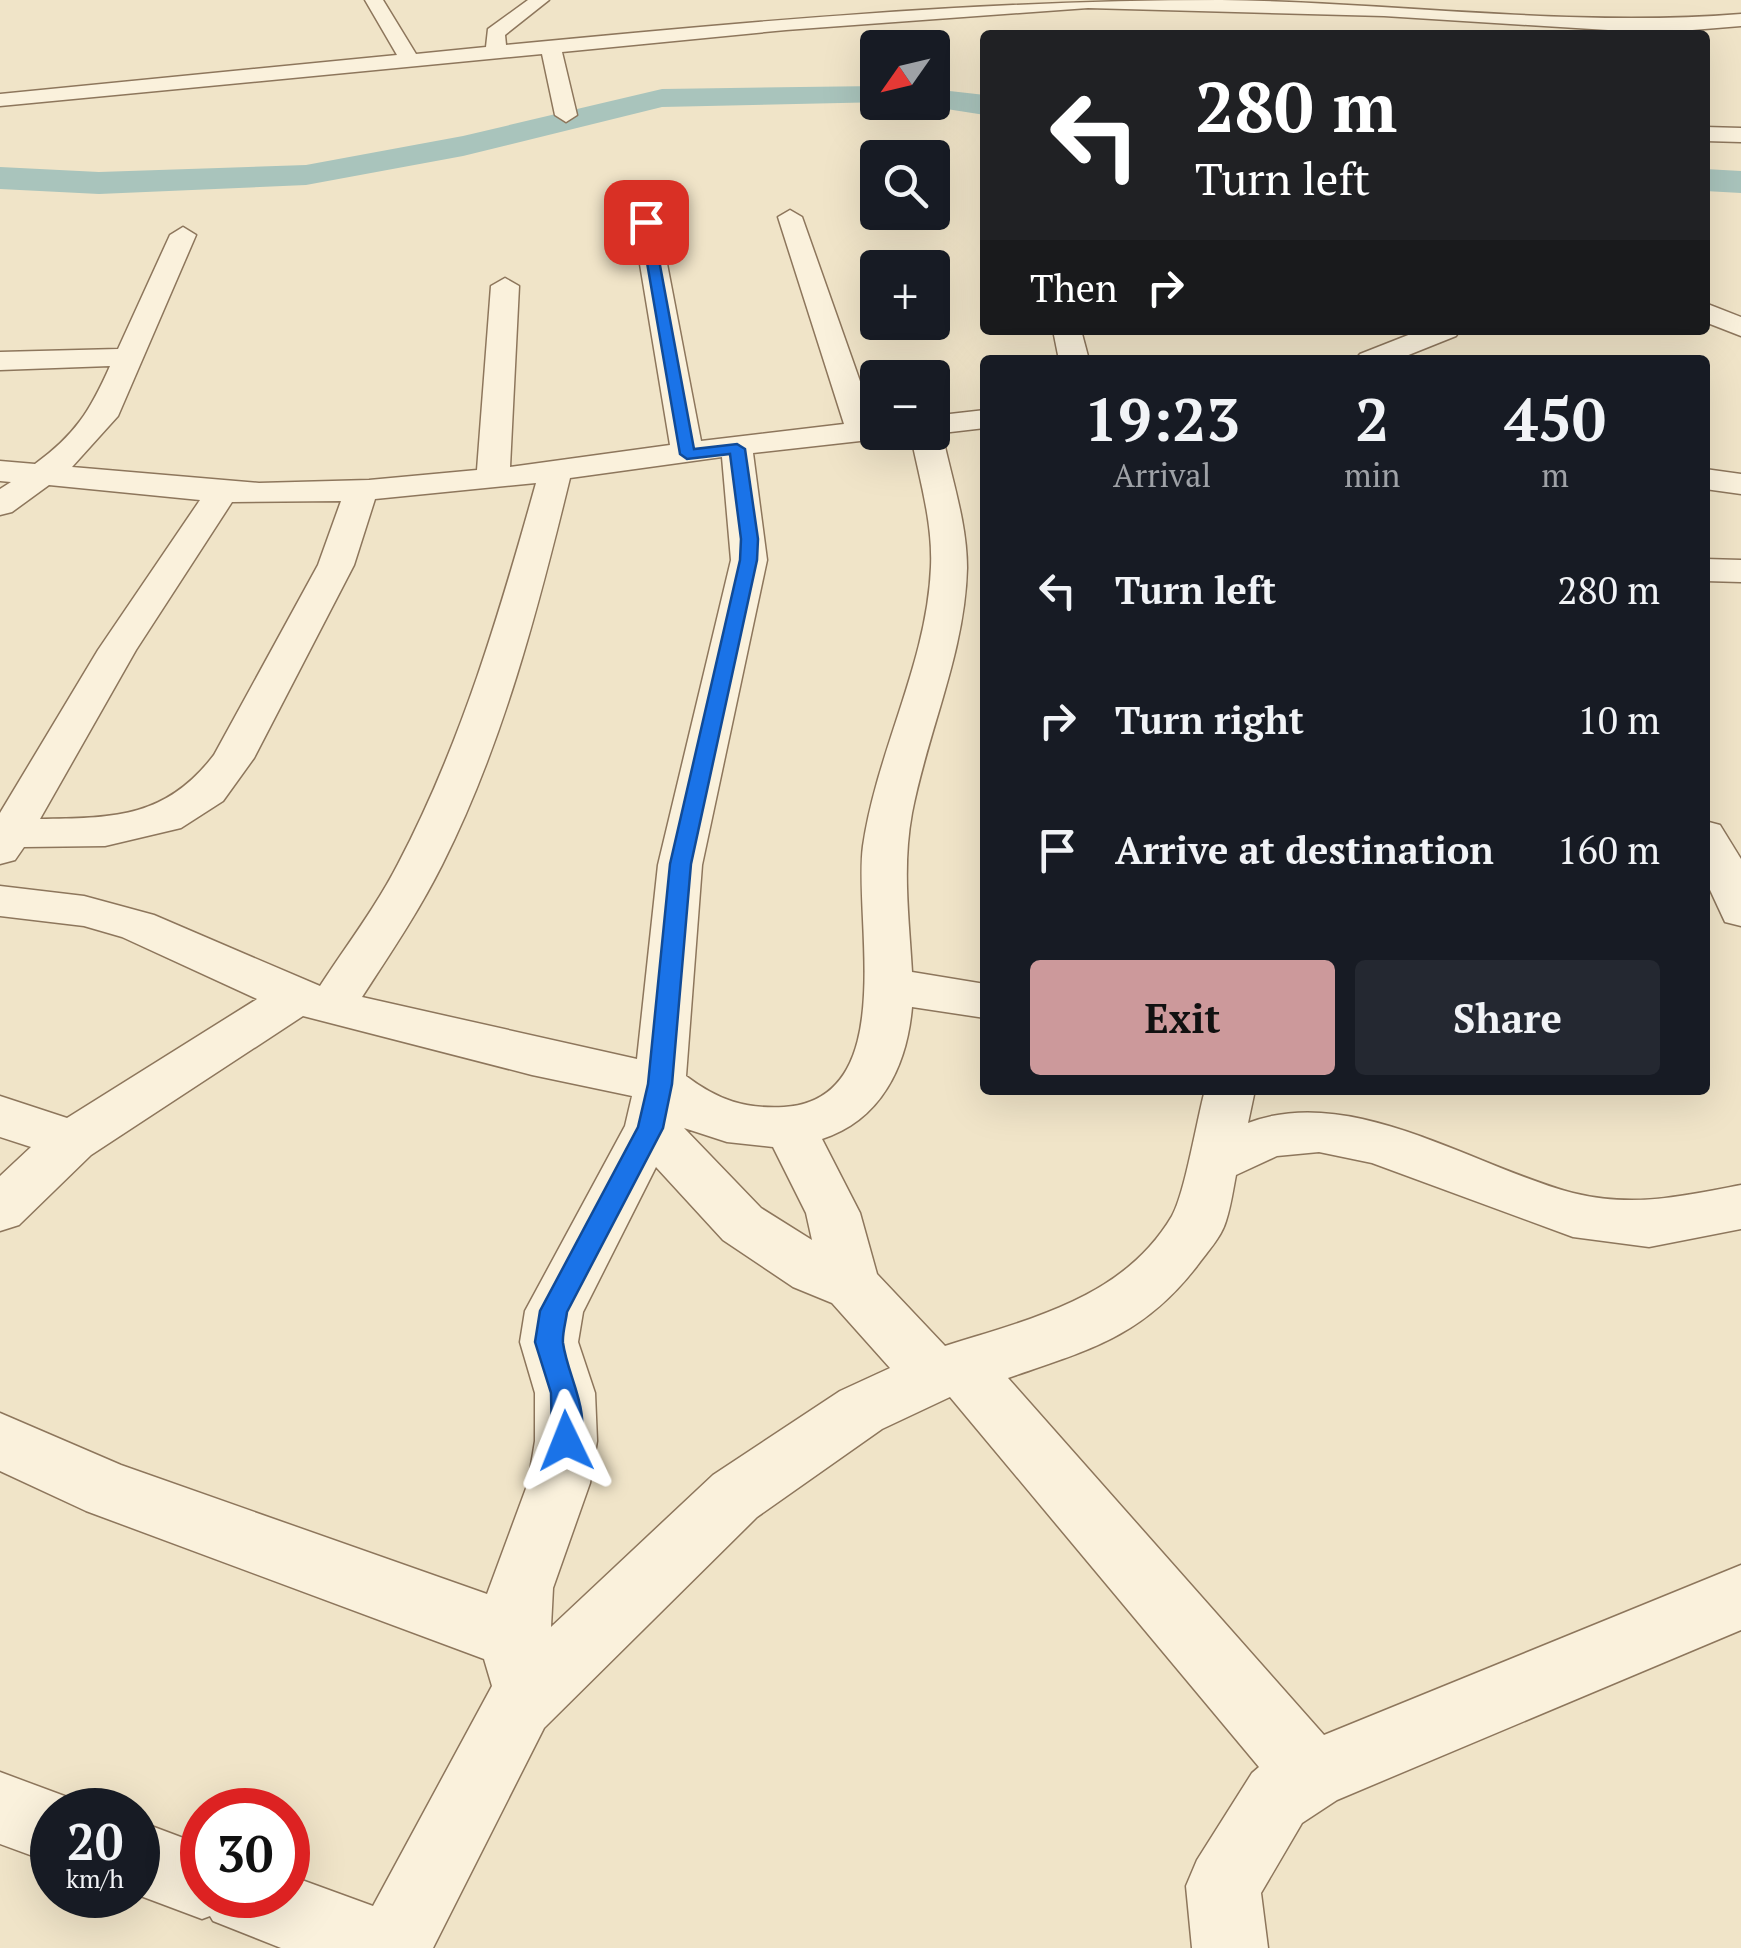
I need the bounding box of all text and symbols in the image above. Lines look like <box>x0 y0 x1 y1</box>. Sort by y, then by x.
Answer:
north arrow <box>860 30 950 120</box>
map controls <box>860 30 950 450</box>
text: 280 m <box>1195 59 1397 152</box>
icon: left <box>1030 70 1160 200</box>
button: search <box>860 140 950 230</box>
text: Turn left <box>1195 148 1370 208</box>
pin <box>604 180 689 265</box>
icon: arrive <box>619 195 674 250</box>
button: + <box>860 250 950 340</box>
icon: right <box>1138 260 1193 315</box>
text: Then <box>1030 263 1118 313</box>
button: − <box>860 360 950 450</box>
text: 19:23 <box>1084 379 1240 458</box>
text: 2 <box>1355 379 1389 458</box>
text: 450 <box>1504 379 1606 458</box>
text: Arrival <box>1113 454 1211 496</box>
text: min <box>1344 454 1400 496</box>
text: m <box>1541 454 1569 496</box>
icon: left <box>1030 563 1085 618</box>
text: Turn left <box>1115 565 1276 615</box>
text: 280 m <box>1557 565 1660 615</box>
icon: right <box>1030 693 1085 748</box>
text: Turn right <box>1115 695 1304 745</box>
text: 10 m <box>1577 695 1660 745</box>
icon: arrive <box>1030 823 1085 878</box>
text: Arrive at destination <box>1115 825 1494 875</box>
text: 160 m <box>1557 825 1660 875</box>
button: Exit <box>1030 960 1335 1075</box>
button: Share <box>1355 960 1660 1075</box>
position arrow <box>514 1389 618 1493</box>
speed limit sign: 30 <box>180 1788 310 1918</box>
text: 20 <box>67 1808 123 1874</box>
text: km/h <box>66 1862 124 1895</box>

